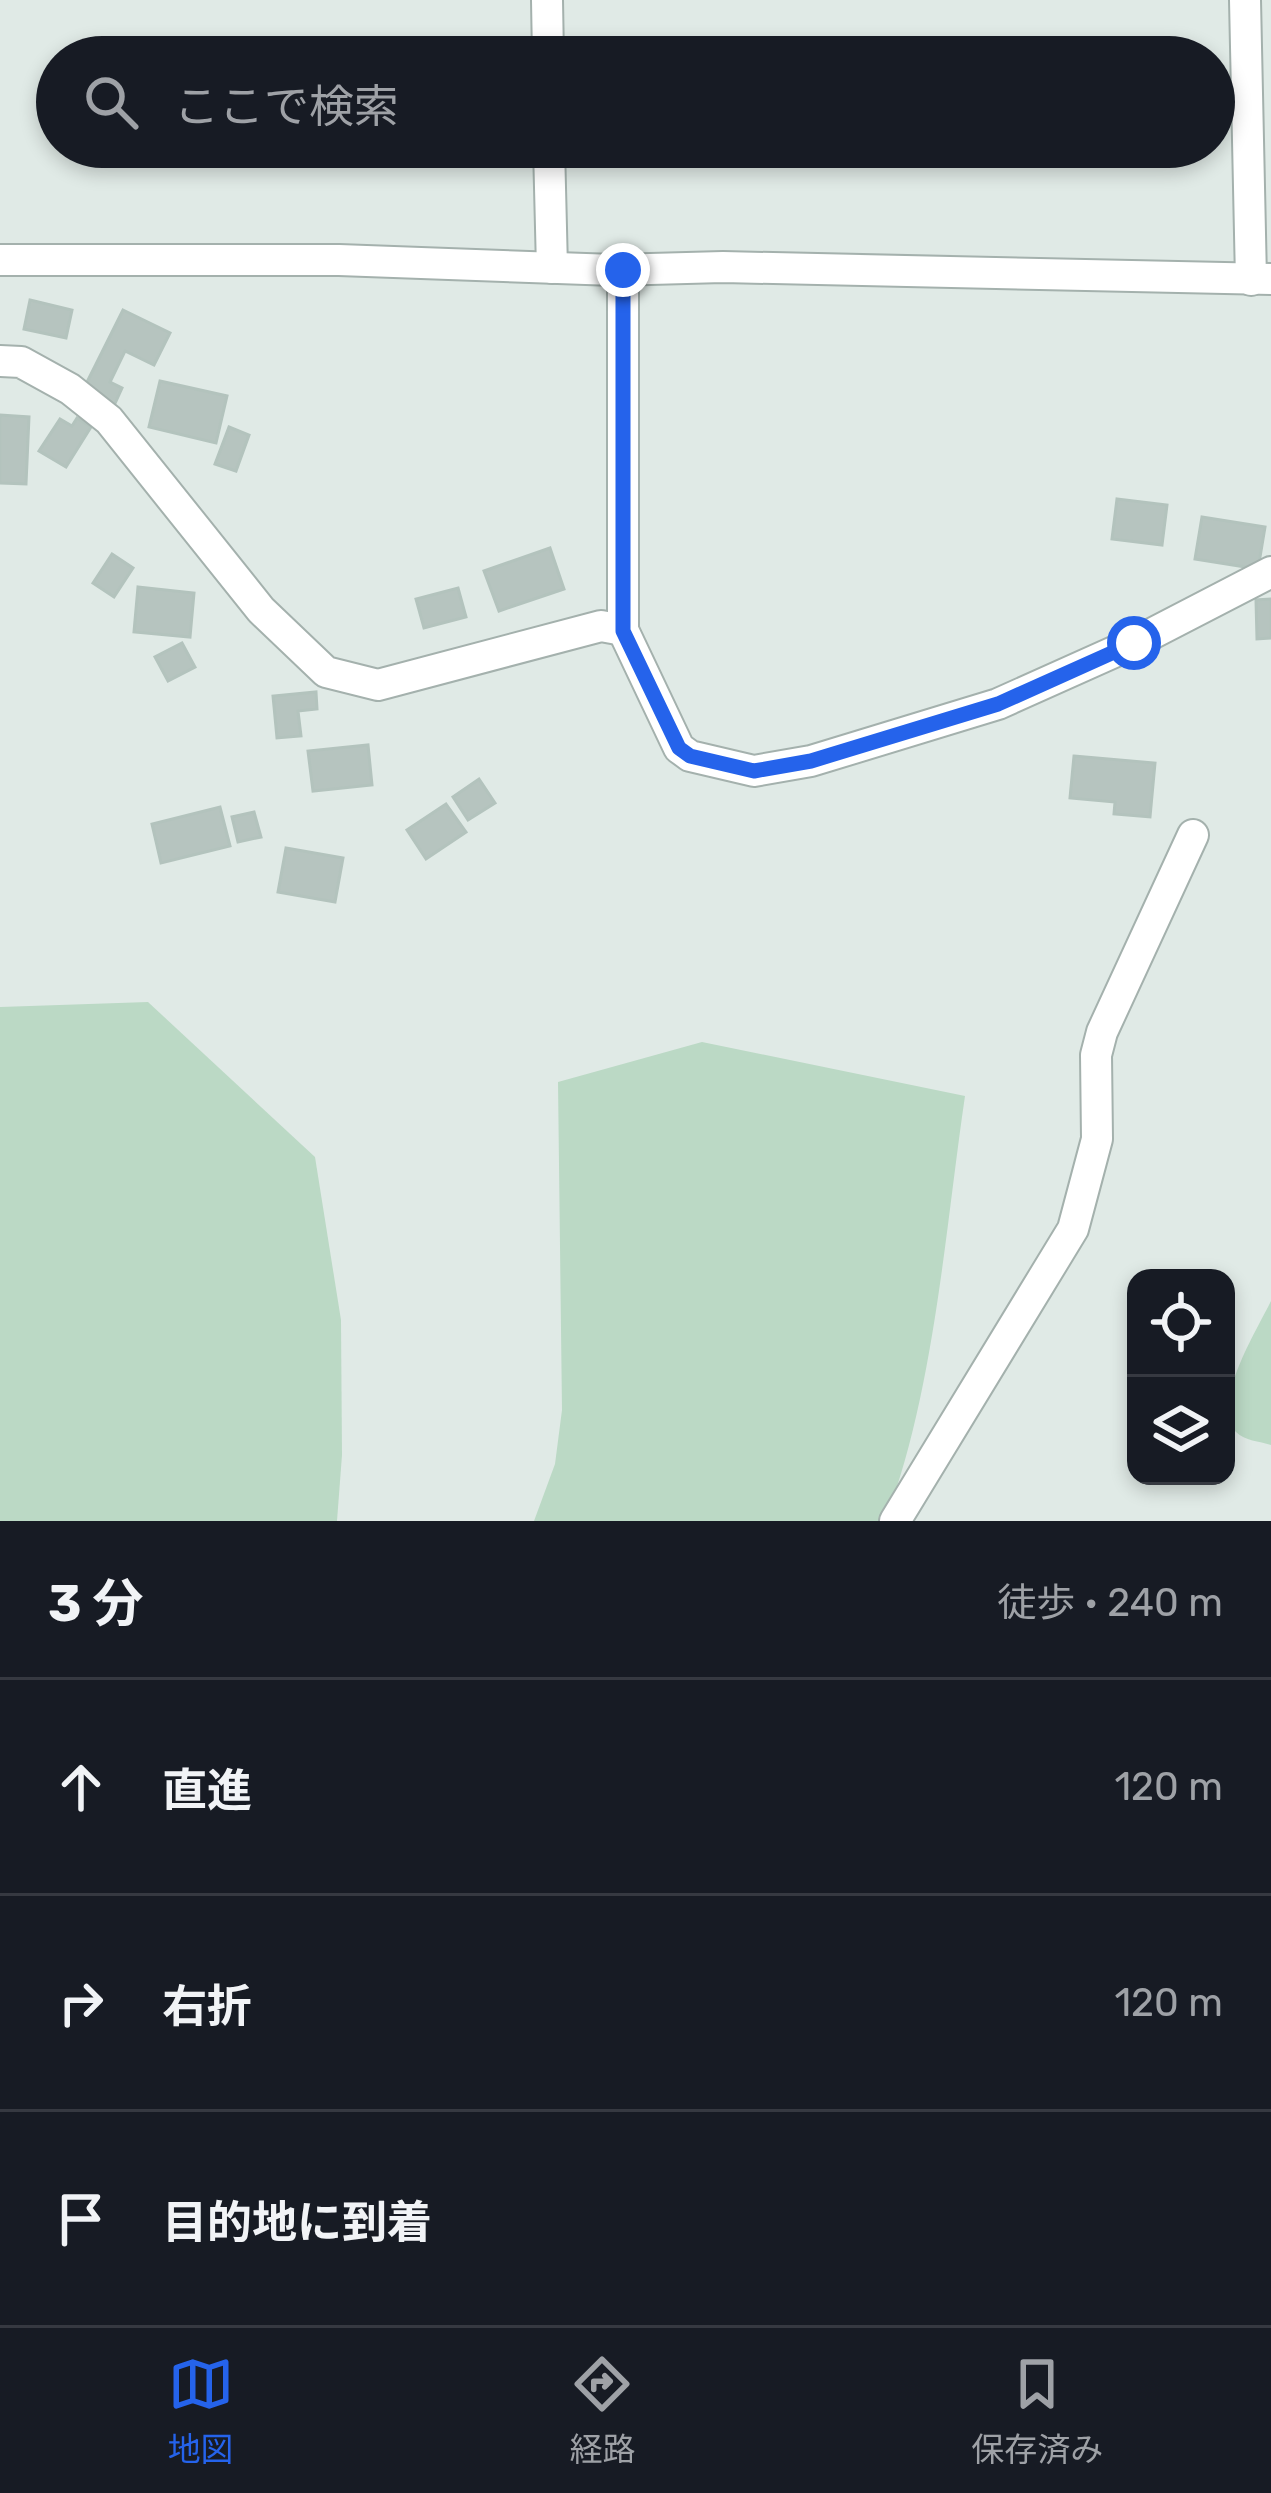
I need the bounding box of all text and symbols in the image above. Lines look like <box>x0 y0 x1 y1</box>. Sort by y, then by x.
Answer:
search box <box>36 36 1235 168</box>
icon: search <box>78 69 144 135</box>
text: ここで検索 <box>174 80 399 133</box>
route end <box>596 243 650 297</box>
route start <box>1107 616 1161 670</box>
map controls <box>1127 1269 1235 1485</box>
button: locate <box>1127 1269 1235 1377</box>
button: layers <box>1127 1377 1235 1485</box>
text: 3 分 <box>48 1573 143 1634</box>
text: 徒歩 · 240 m <box>997 1580 1223 1626</box>
icon: ahead <box>48 1754 114 1820</box>
text: 直進 <box>162 1764 252 1817</box>
text: 120 m <box>1114 1764 1223 1810</box>
icon: right <box>48 1970 114 2036</box>
text: 右折 <box>162 1980 252 2033</box>
text: 120 m <box>1114 1980 1223 2026</box>
icon: arrive <box>48 2186 114 2252</box>
text: 目的地に到着 <box>162 2196 432 2249</box>
tab: 地図 <box>168 2351 234 2471</box>
tab: 経路 <box>569 2351 635 2471</box>
tab: 保存済み <box>971 2351 1103 2471</box>

